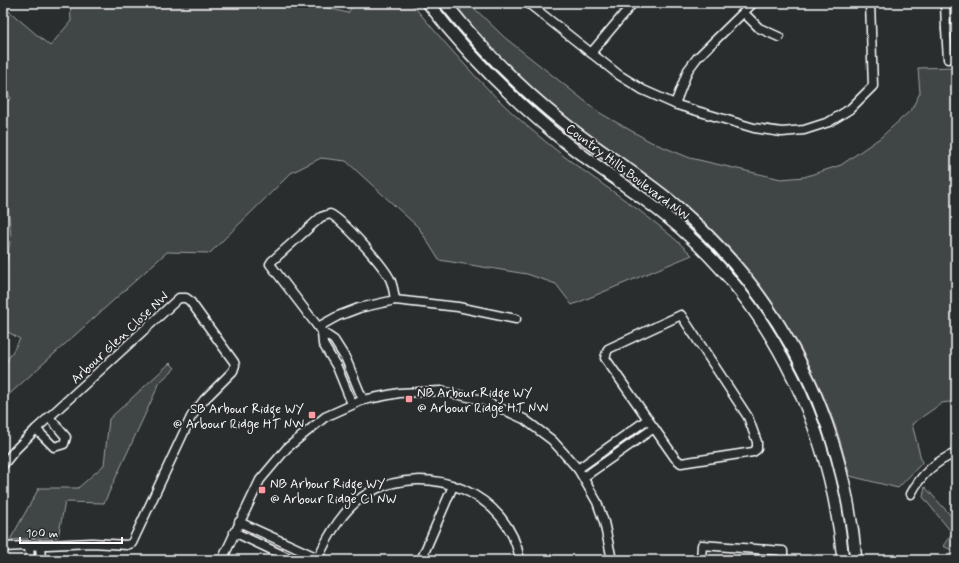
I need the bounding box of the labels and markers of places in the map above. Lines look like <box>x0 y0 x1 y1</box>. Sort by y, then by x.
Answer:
place label: NB Arbour Ridge WY @ Arbour Ridge HT NW <box>417 385 548 418</box>
marker: NB Arbour Ridge WY @ Arbour Ridge HT NW <box>404 394 414 404</box>
place label: SB Arbour Ridge WY @ Arbour Ridge HT NW <box>173 401 305 434</box>
marker: SB Arbour Ridge WY @ Arbour Ridge HT NW <box>307 410 317 420</box>
place label: NB Arbour Ridge WY @ Arbour Ridge CI NW <box>270 476 397 509</box>
marker: NB Arbour Ridge WY @ Arbour Ridge CI NW <box>257 485 267 495</box>

